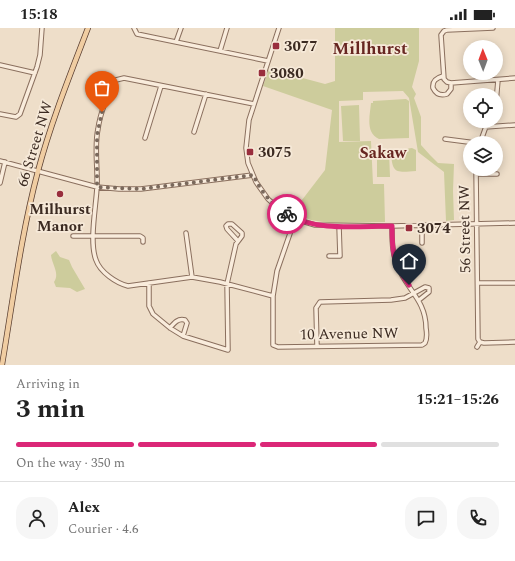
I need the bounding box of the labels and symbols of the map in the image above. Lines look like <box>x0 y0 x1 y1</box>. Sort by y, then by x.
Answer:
place label: 3077 <box>284 35 318 58</box>
district label: Millhurst <box>332 36 408 62</box>
north arrow <box>463 40 503 80</box>
marker: 3077 <box>271 41 281 51</box>
place label: 3080 <box>270 62 304 85</box>
marker: 3080 <box>257 68 267 78</box>
pin <box>85 71 119 112</box>
street label: 66 Street NW <box>11 98 59 190</box>
place label: 3075 <box>258 141 292 164</box>
district label: Sakaw <box>360 141 408 165</box>
marker: 3075 <box>245 147 255 157</box>
street label: 56 Street NW <box>453 184 477 273</box>
marker: Milhurst Manor <box>55 189 65 199</box>
courier <box>267 194 307 234</box>
place label: Milhurst Manor <box>29 198 91 238</box>
place label: 3074 <box>417 217 451 240</box>
marker: 3074 <box>404 223 414 233</box>
pin <box>392 244 426 285</box>
street label: 10 Avenue NW <box>300 322 399 346</box>

